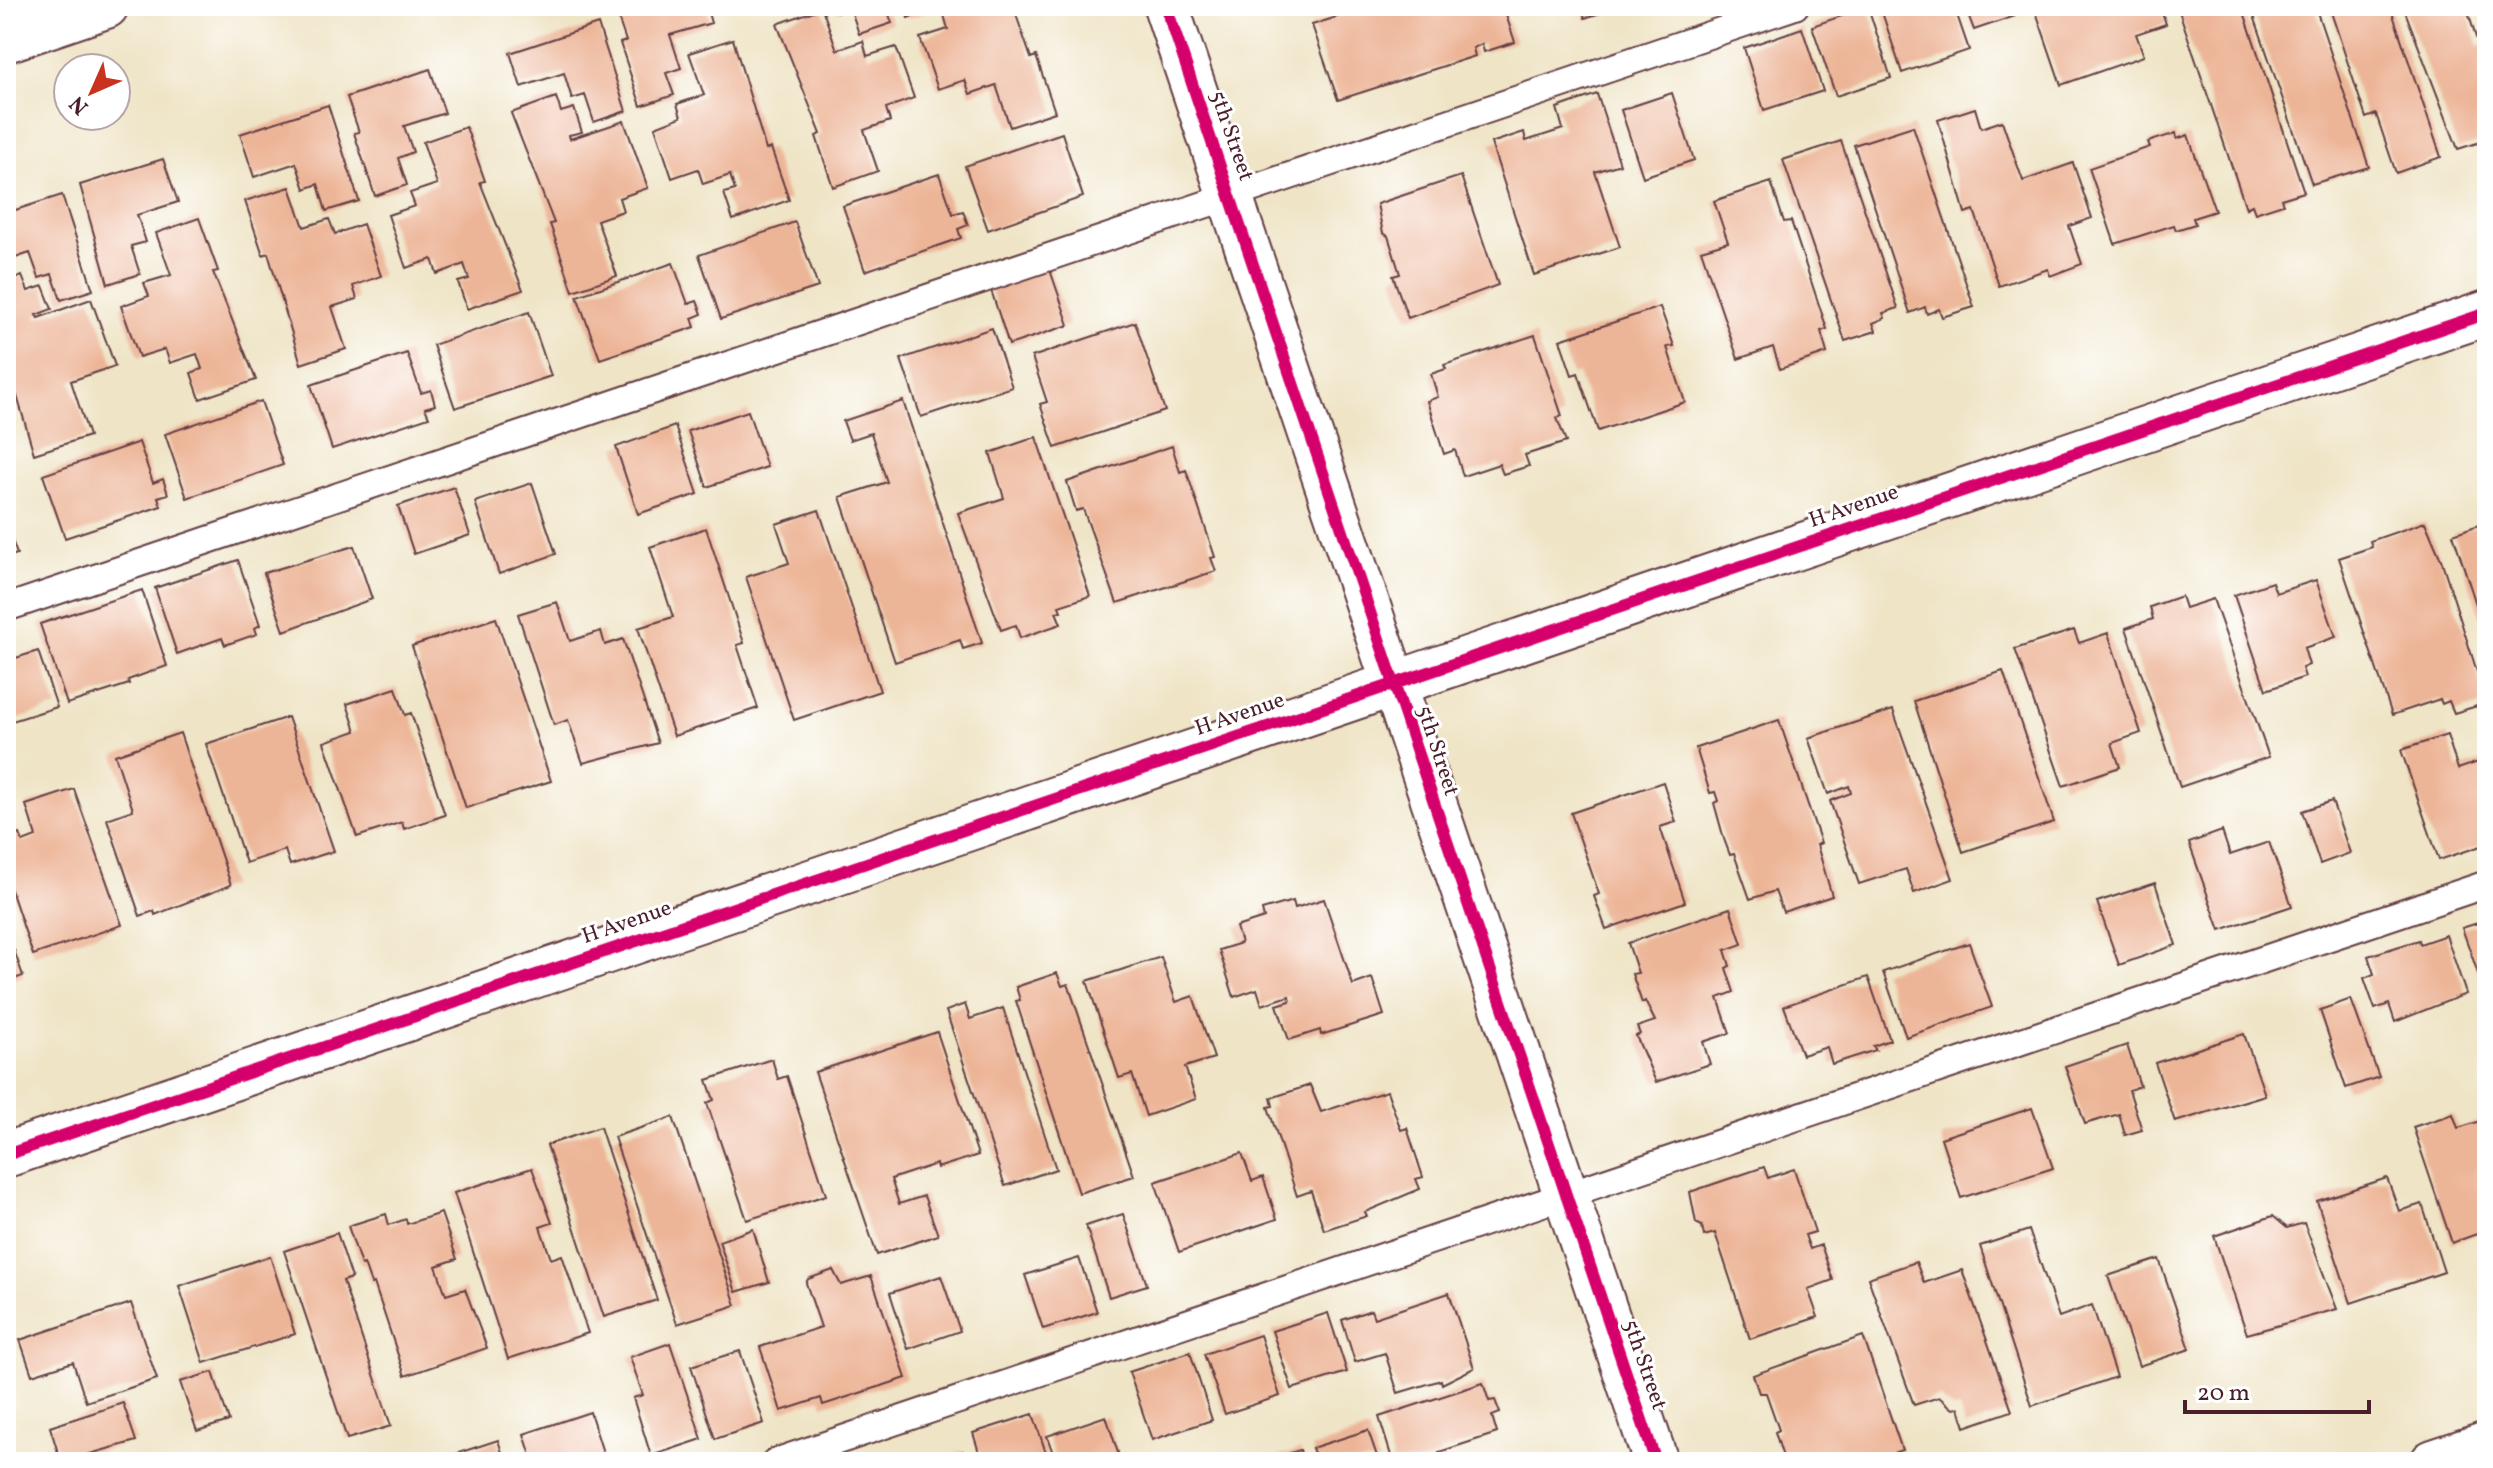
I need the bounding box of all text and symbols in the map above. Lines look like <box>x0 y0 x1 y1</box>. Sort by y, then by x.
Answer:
north arrow <box>52 52 132 132</box>
street label: 5th Street <box>1201 87 1261 185</box>
text: N <box>63 88 96 121</box>
street label: H Avenue <box>1805 477 1903 537</box>
street label: H Avenue <box>1191 685 1289 745</box>
street label: 5th Street <box>1408 702 1466 801</box>
street label: H Avenue <box>578 893 676 953</box>
street label: 5th Street <box>1614 1316 1674 1414</box>
scale bar <box>2185 1364 2369 1414</box>
text: 20 m <box>2197 1377 2250 1411</box>

